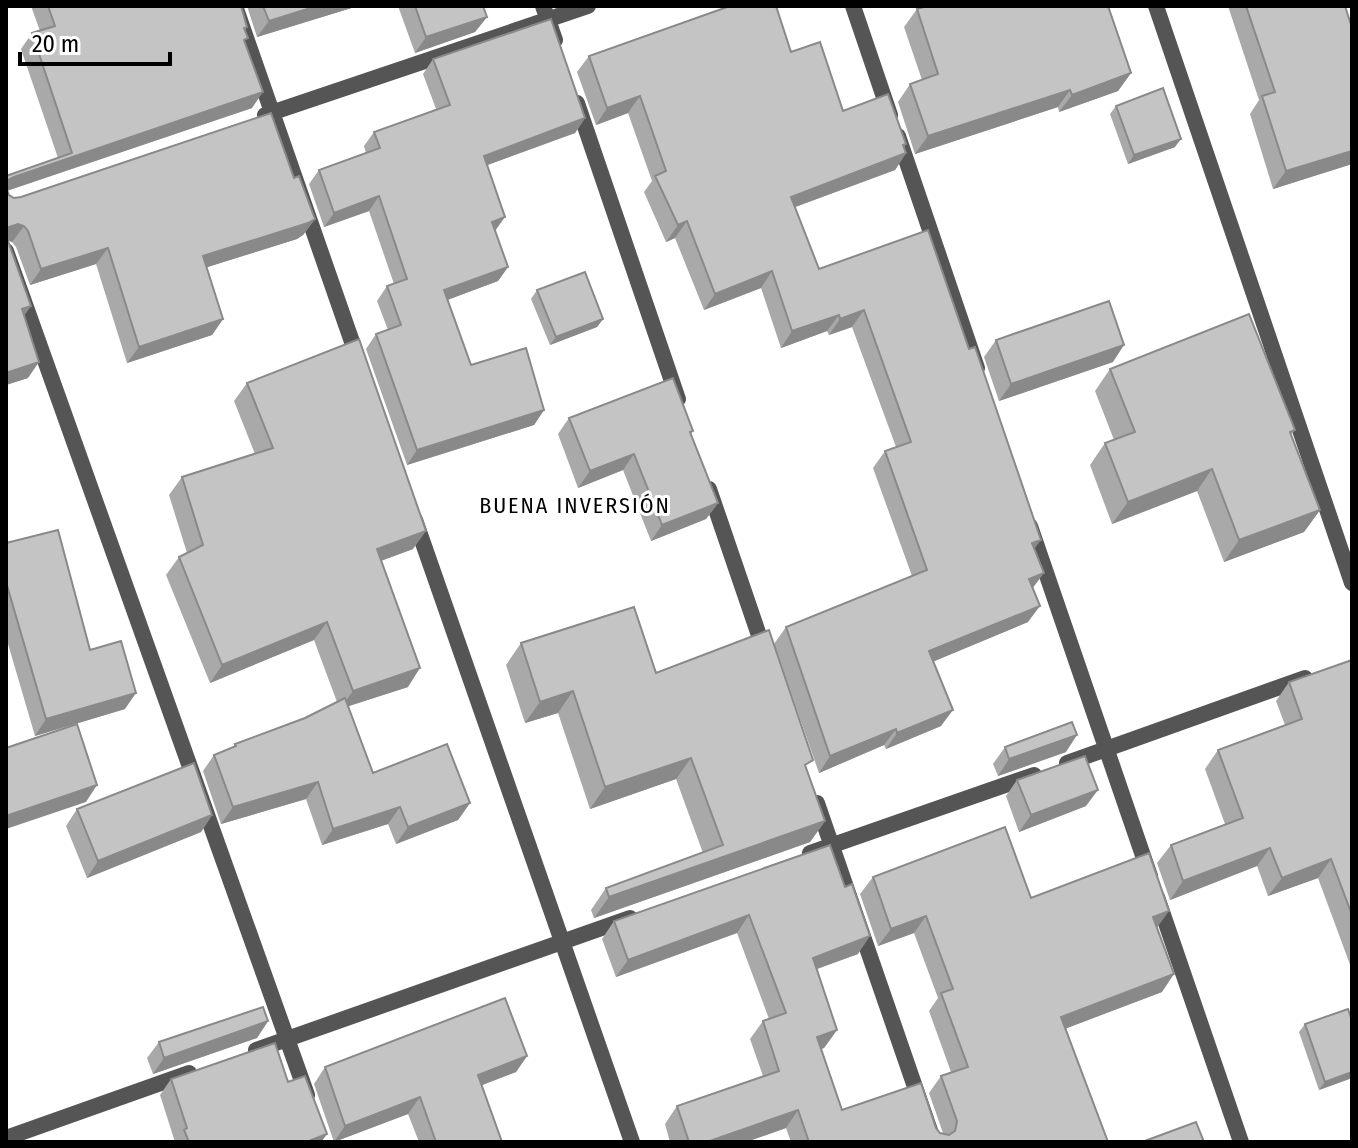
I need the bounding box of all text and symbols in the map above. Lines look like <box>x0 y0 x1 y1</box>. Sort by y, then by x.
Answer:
scale bar <box>20 16 170 66</box>
text: 20 m <box>32 30 79 58</box>
district label: BUENA INVERSIÓN <box>479 492 671 519</box>

